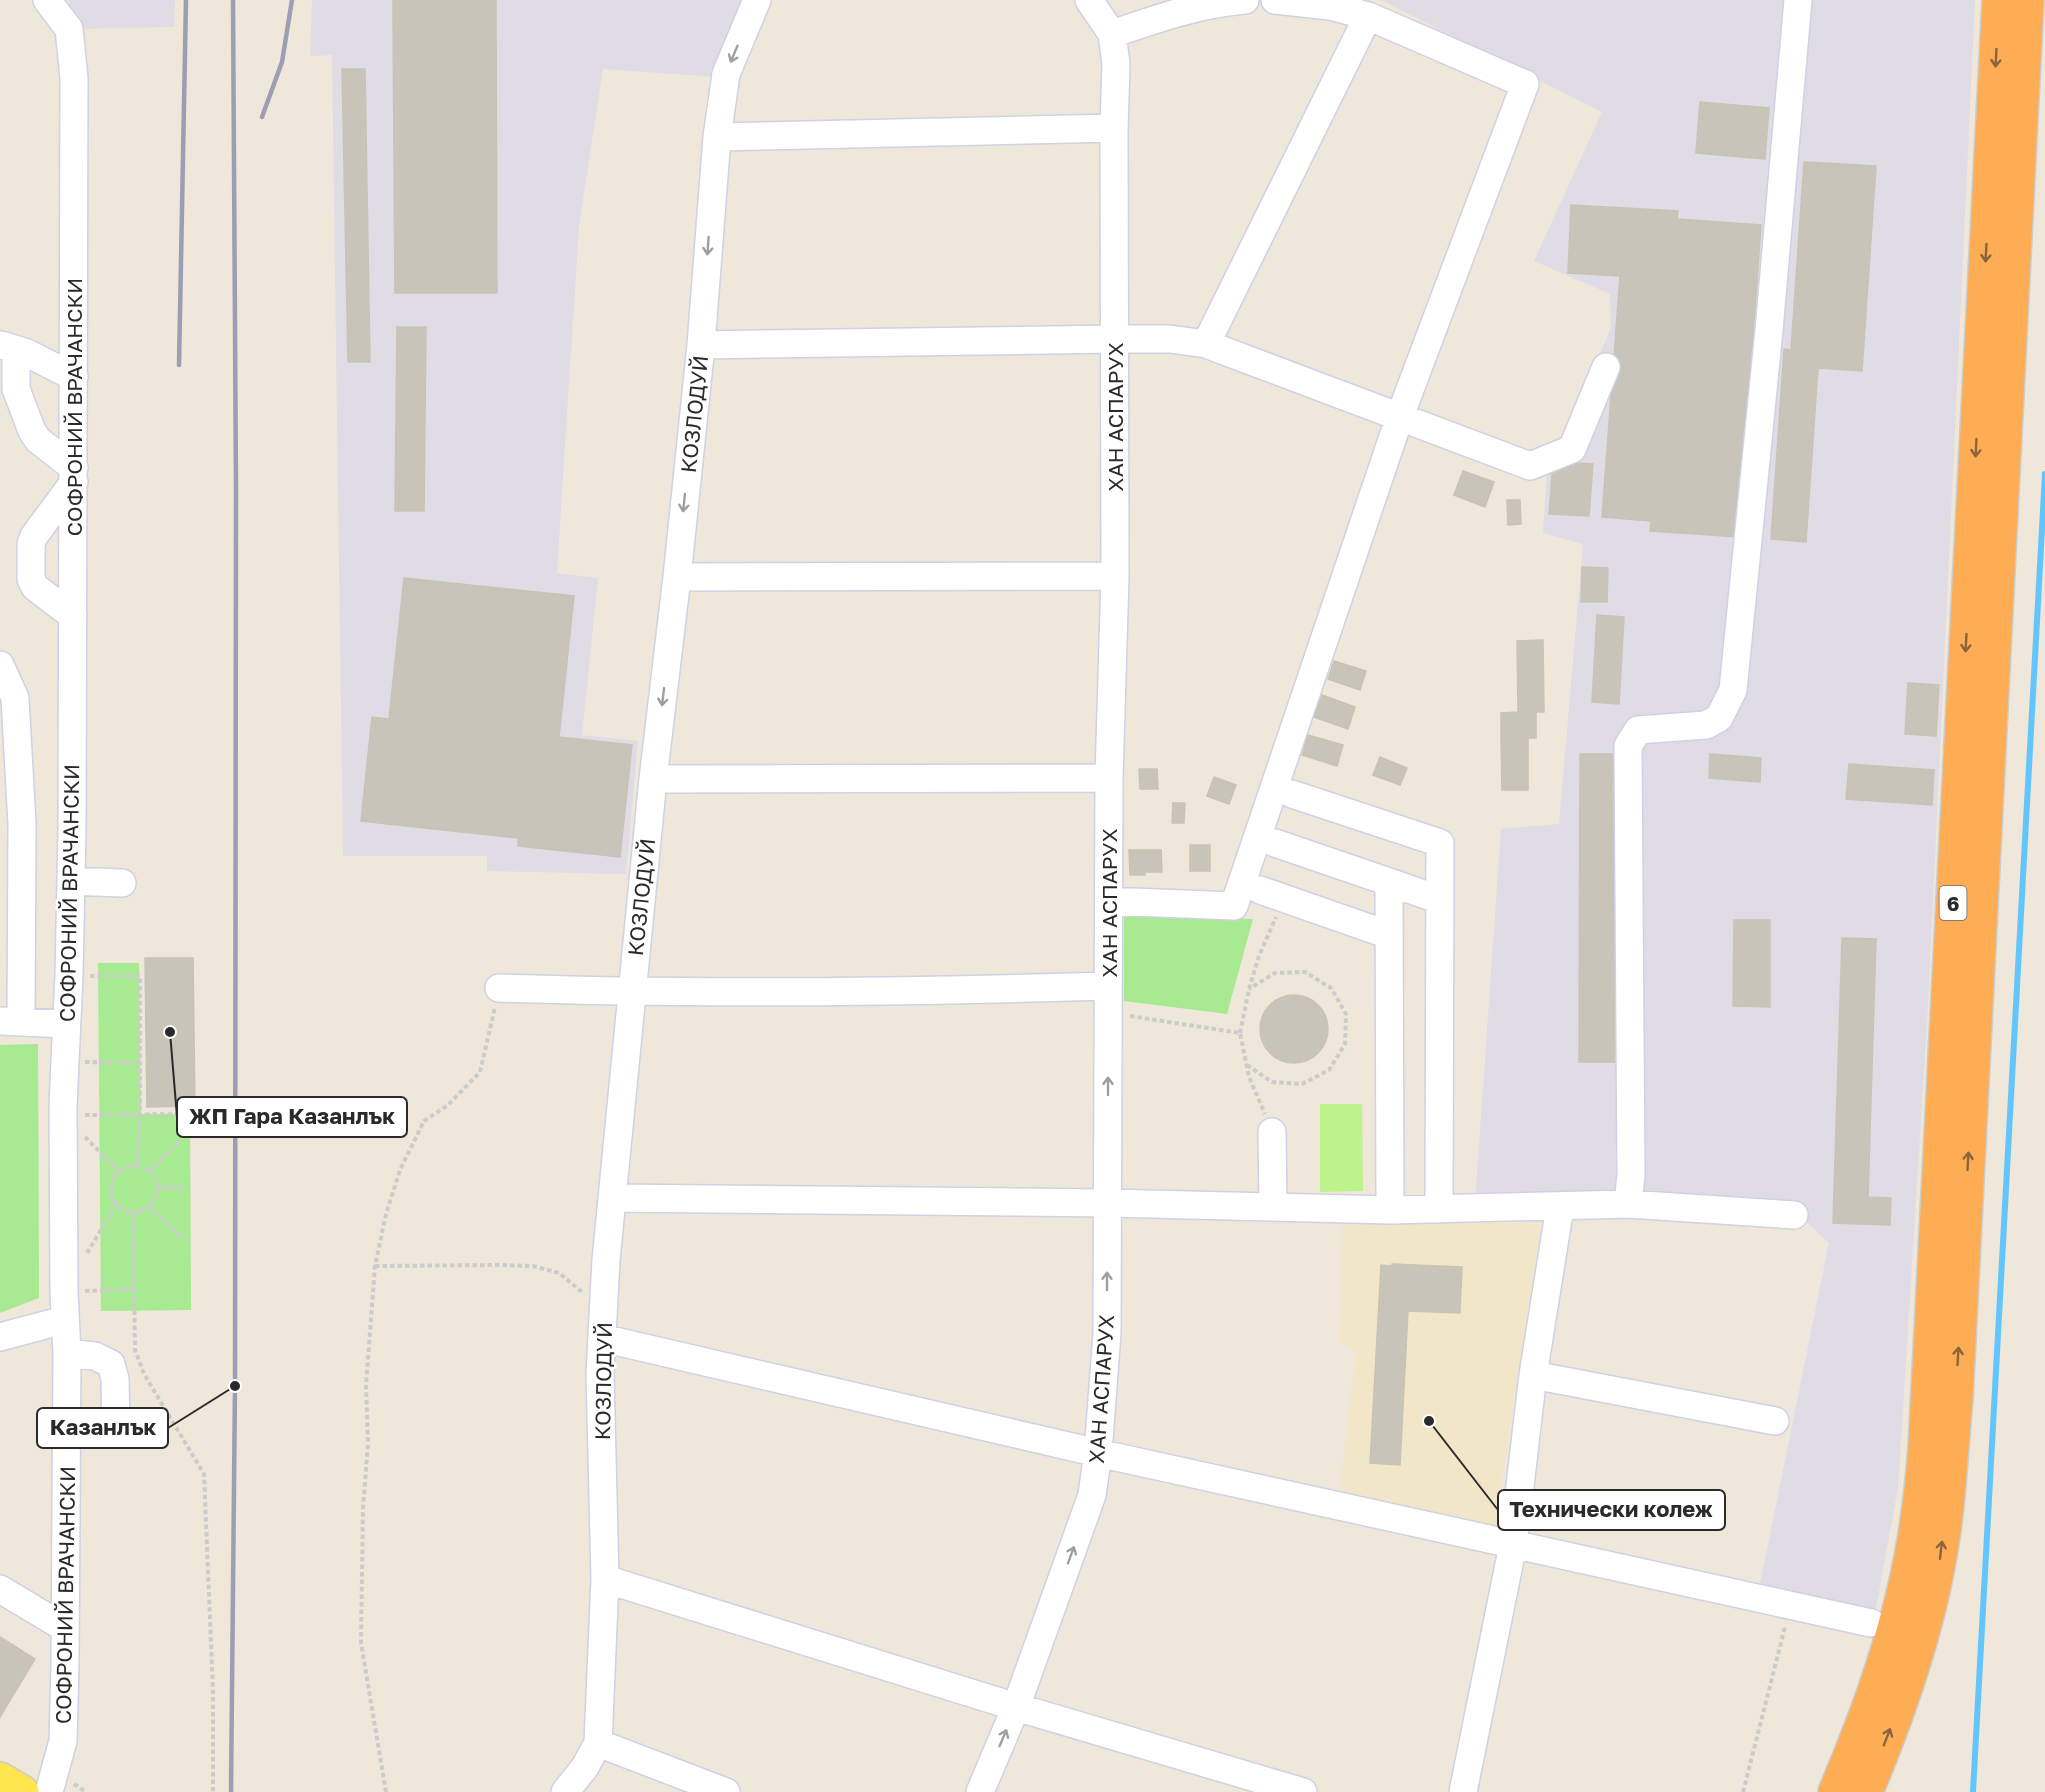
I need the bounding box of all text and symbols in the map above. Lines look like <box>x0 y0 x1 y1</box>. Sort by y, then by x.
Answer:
one-way arrow <box>728 44 739 62</box>
one-way arrow <box>1990 48 2001 68</box>
one-way arrow <box>703 236 714 256</box>
one-way arrow <box>1981 243 1992 263</box>
street label: СОФРОНИЙ ВРАЧАНСКИ <box>61 278 87 536</box>
street label: ХАН АСПАРУХ <box>1102 342 1128 492</box>
street label: КОЗЛОДУЙ <box>675 354 713 474</box>
one-way arrow <box>1971 437 1982 457</box>
one-way arrow <box>679 493 690 512</box>
one-way arrow <box>1961 632 1972 652</box>
one-way arrow <box>657 686 668 706</box>
street label: СОФРОНИЙ ВРАЧАНСКИ <box>54 764 84 1022</box>
street label: ХАН АСПАРУХ <box>1096 828 1122 978</box>
street label: КОЗЛОДУЙ <box>622 837 660 957</box>
road number: 6 <box>1940 886 1966 920</box>
one-way arrow <box>1102 1076 1113 1096</box>
callout: ЖП Гара Казанлък <box>177 1097 407 1137</box>
text: ЖП Гара Казанлък <box>189 1102 395 1129</box>
one-way arrow <box>1962 1152 1973 1172</box>
one-way arrow <box>1101 1271 1113 1291</box>
street label: ХАН АСПАРУХ <box>1083 1314 1119 1464</box>
street label: КОЗЛОДУЙ <box>589 1322 617 1440</box>
one-way arrow <box>1952 1347 1963 1367</box>
callout: Казанлък <box>37 1408 168 1448</box>
text: Казанлък <box>50 1413 157 1440</box>
street label: СОФРОНИЙ ВРАЧАНСКИ <box>50 1466 80 1724</box>
callout: Технически колеж <box>1498 1490 1725 1530</box>
text: Технически колеж <box>1509 1495 1713 1522</box>
one-way arrow <box>1935 1541 1946 1561</box>
one-way arrow <box>1066 1546 1077 1565</box>
one-way arrow <box>1882 1729 1893 1747</box>
one-way arrow <box>998 1730 1009 1748</box>

